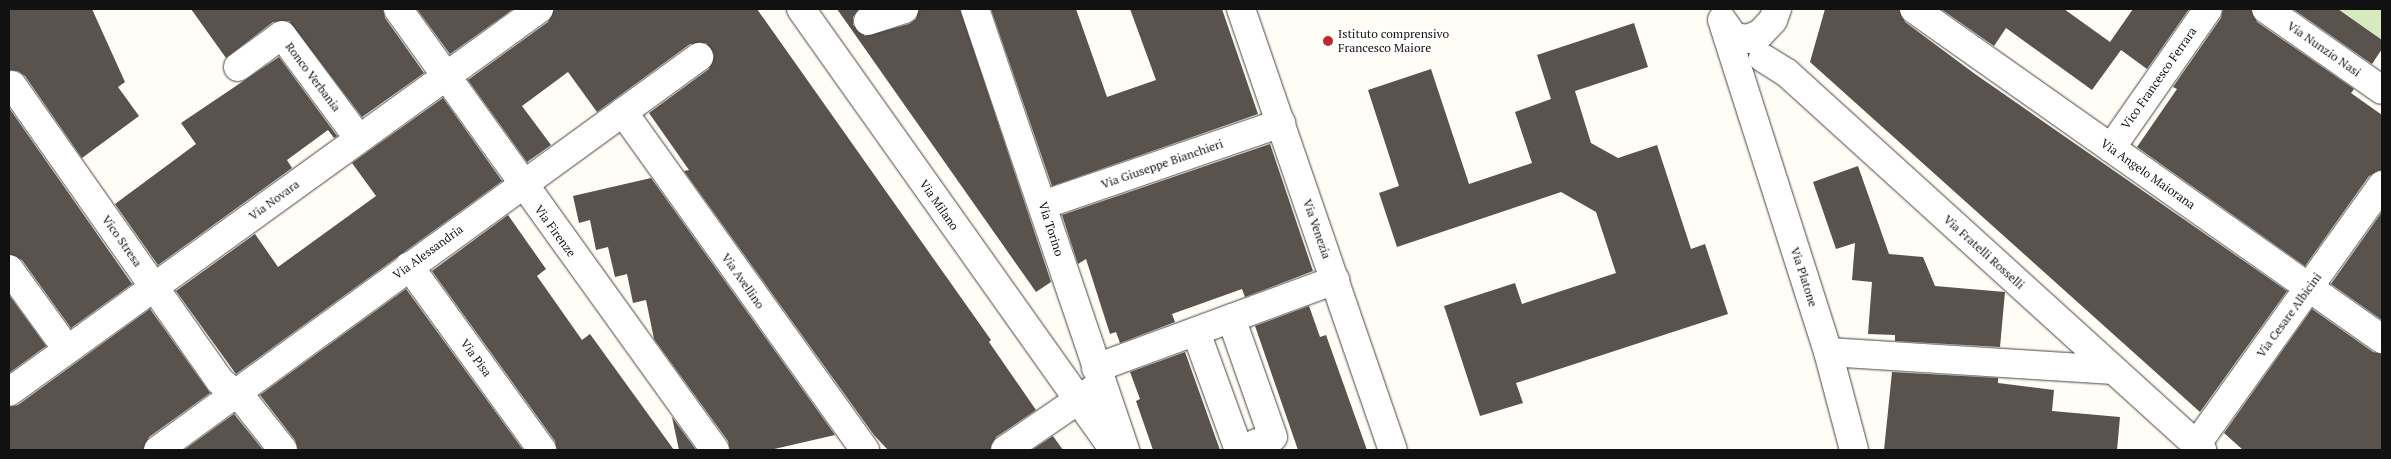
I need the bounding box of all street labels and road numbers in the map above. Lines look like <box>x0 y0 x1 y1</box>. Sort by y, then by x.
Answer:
street label: Via Nunzio Nasi <box>2285 18 2363 80</box>
street label: Vico Francesco Ferrara <box>2118 24 2200 132</box>
street label: Ronco Verbania <box>282 39 344 115</box>
street label: Via Giuseppe Bianchieri <box>1099 136 1225 192</box>
street label: Via Angelo Maiorana <box>2098 136 2198 212</box>
street label: Via Novara <box>246 177 302 223</box>
street label: Via Milano <box>916 177 962 233</box>
street label: Via Venezia <box>1300 197 1334 261</box>
street label: Via Torino <box>1035 200 1067 258</box>
street label: Via Firenze <box>531 202 579 260</box>
street label: Vico Stresa <box>99 212 145 270</box>
street label: Via Fratelli Rosselli <box>1941 212 2027 292</box>
street label: Via Alessandria <box>390 222 466 282</box>
street label: Via Platone <box>1788 245 1820 309</box>
street label: Via Avellino <box>719 250 767 312</box>
street label: Via Cesare Albicini <box>2253 270 2325 360</box>
street label: Via Pisa <box>458 336 494 380</box>

